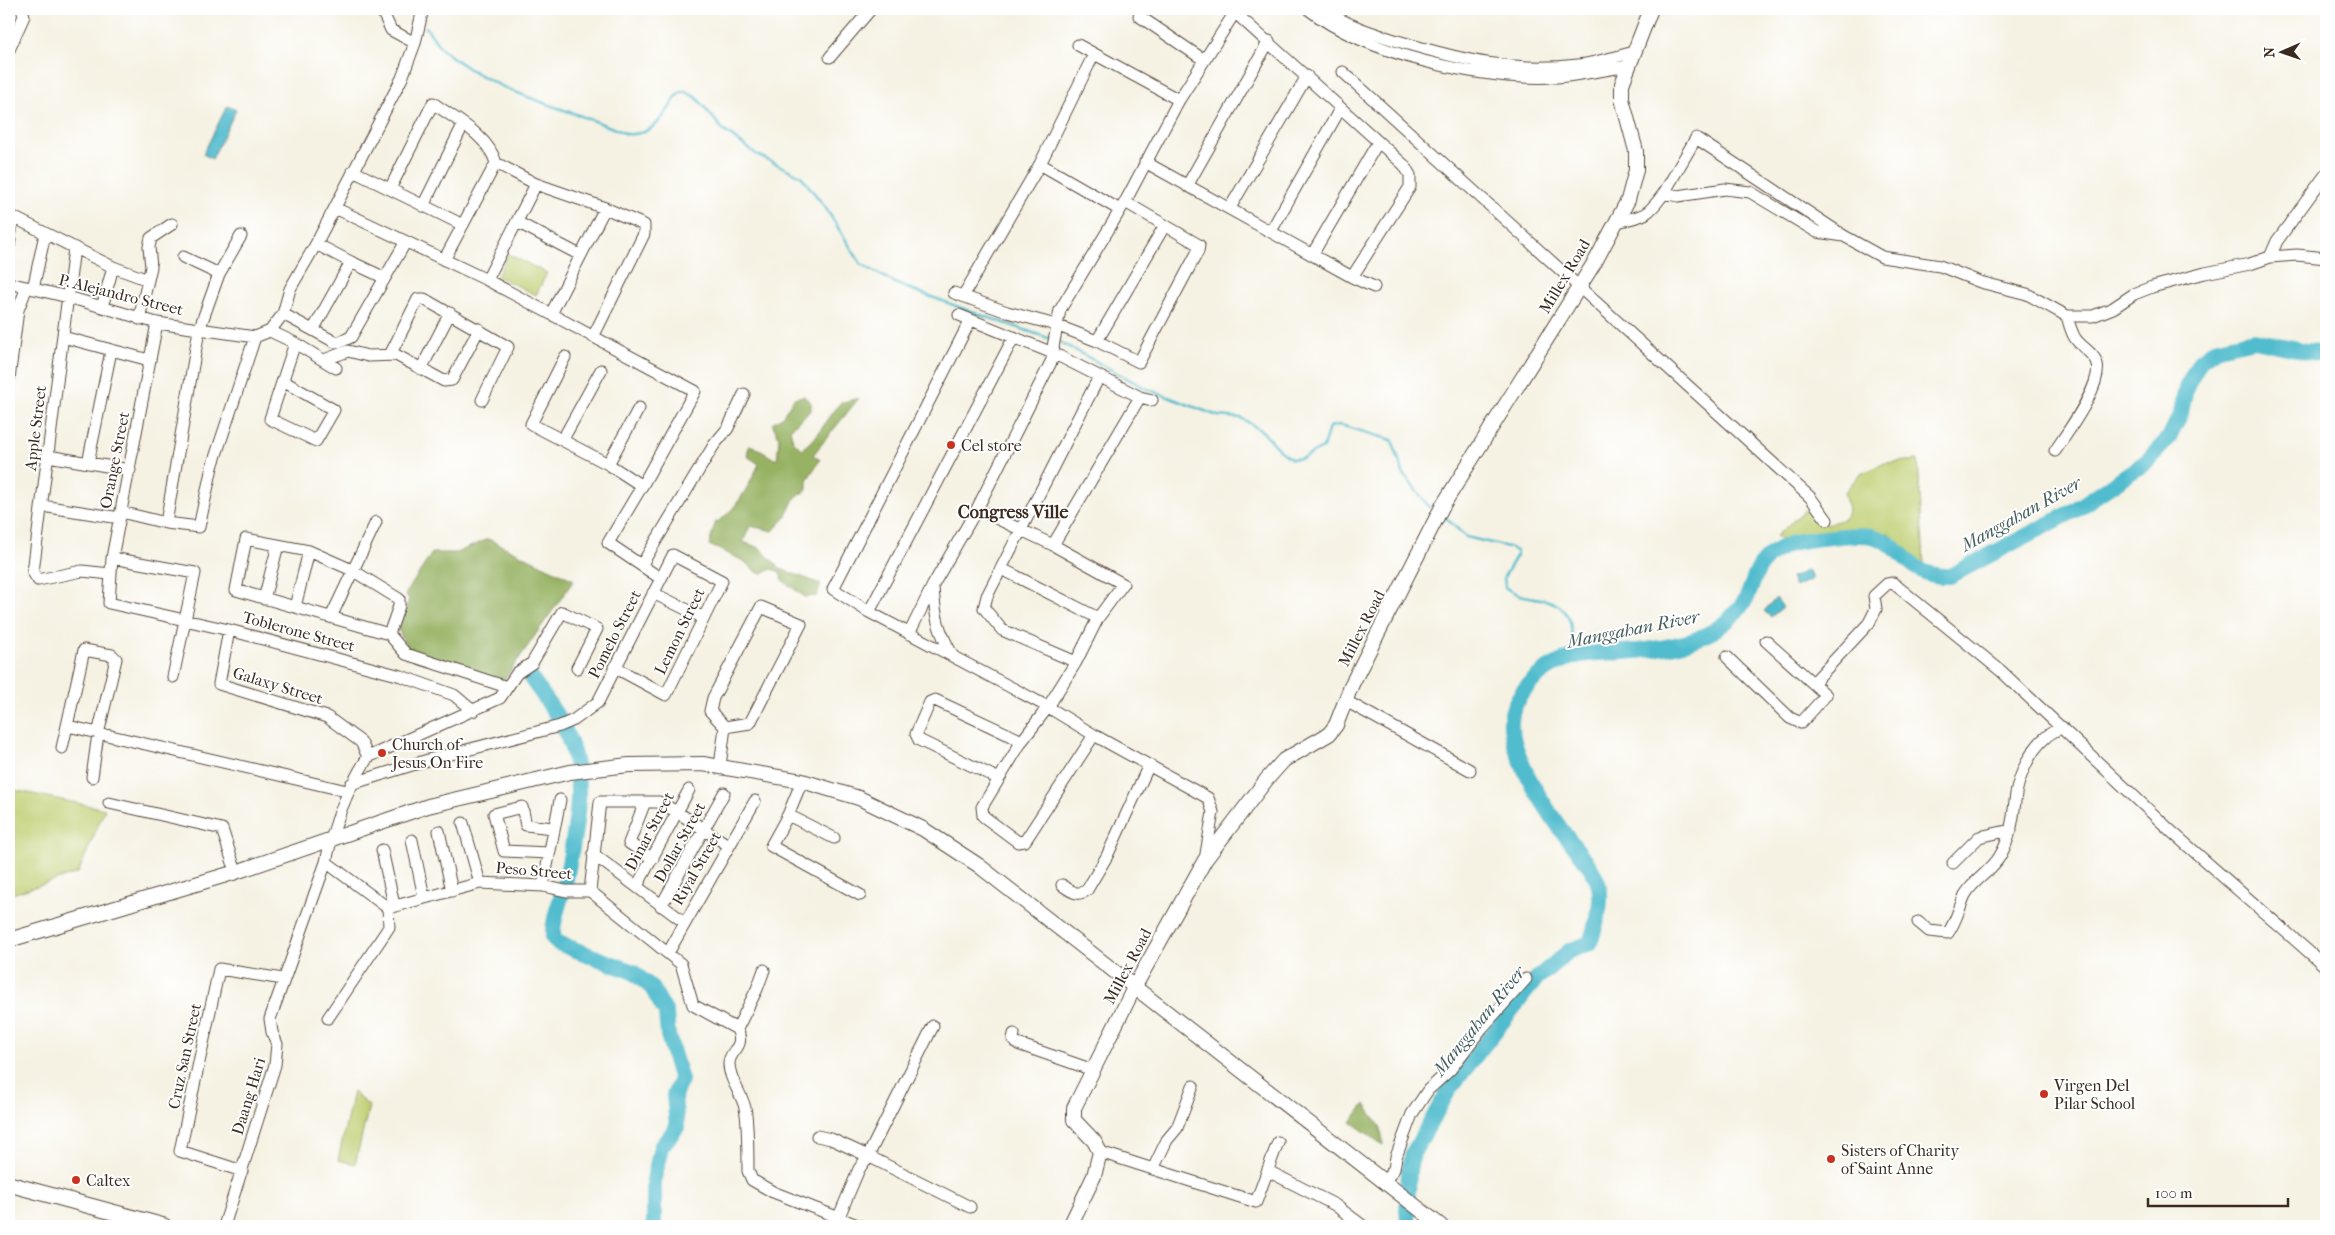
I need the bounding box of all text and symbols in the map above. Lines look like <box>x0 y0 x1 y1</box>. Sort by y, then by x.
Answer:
north arrow <box>2258 28 2308 78</box>
text: N <box>2261 46 2278 58</box>
street label: Millex Road <box>1535 235 1594 317</box>
street label: P. Alejandro Street <box>57 270 185 319</box>
street label: Apple Street <box>21 384 50 473</box>
street label: Orange Street <box>96 410 133 510</box>
place label: Cel store <box>961 436 1022 455</box>
marker: Cel store <box>945 439 957 451</box>
water label: Manggahan River <box>1956 472 2087 557</box>
district label: Congress Ville <box>958 502 1068 523</box>
street label: Lemon Street <box>650 585 709 678</box>
street label: Pomelo Street <box>584 587 645 682</box>
street label: Millex Road <box>1334 587 1389 670</box>
water label: Manggahan River <box>1563 606 1703 653</box>
street label: Toblerone Street <box>241 607 357 656</box>
street label: Galaxy Street <box>231 663 325 708</box>
place label: Church of Jesus On Fire <box>390 735 483 772</box>
marker: Church of Jesus On Fire <box>376 747 388 759</box>
street label: Dinar Street <box>621 789 678 874</box>
street label: Dollar Street <box>650 799 709 886</box>
street label: Riyal Street <box>668 828 725 908</box>
street label: Peso Street <box>495 858 573 883</box>
street label: Millex Road <box>1100 925 1156 1007</box>
water label: Manggahan River <box>1428 961 1531 1082</box>
street label: Cruz San Street <box>164 1001 205 1111</box>
street label: Daang Hari <box>228 1055 269 1137</box>
place label: Virgen Del Pilar School <box>2053 1076 2136 1113</box>
marker: Virgen Del Pilar School <box>2038 1088 2050 1100</box>
place label: Sisters of Charity of Saint Anne <box>1841 1141 1960 1178</box>
marker: Sisters of Charity of Saint Anne <box>1825 1153 1837 1165</box>
place label: Caltex <box>86 1171 131 1190</box>
marker: Caltex <box>70 1174 82 1186</box>
scale bar <box>2148 1175 2288 1207</box>
text: 100 m <box>2155 1184 2193 1202</box>

